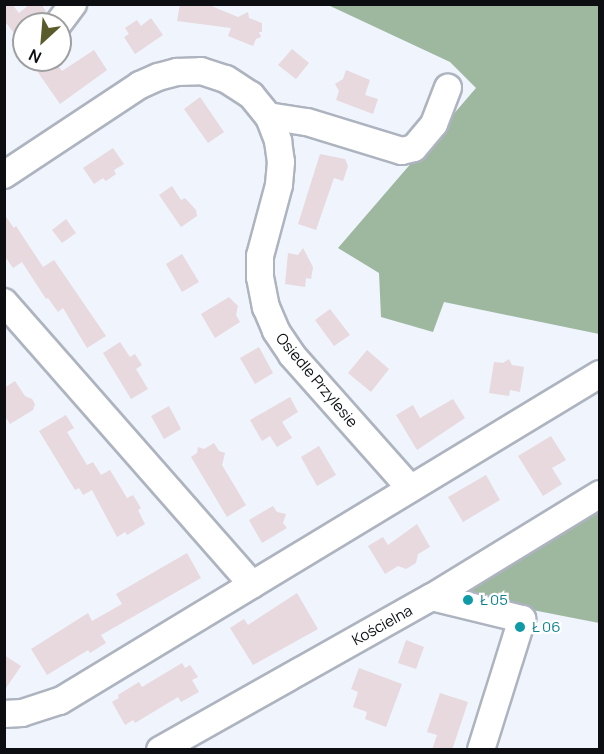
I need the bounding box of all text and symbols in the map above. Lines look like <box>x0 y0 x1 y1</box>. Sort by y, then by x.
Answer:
north arrow <box>12 12 72 72</box>
text: N <box>25 44 45 69</box>
street label: Osiedle Przylesie <box>272 329 362 431</box>
place label: Ł 05 <box>480 591 509 609</box>
marker: Ł 05 <box>461 593 475 607</box>
street label: Kościelna <box>349 601 415 649</box>
place label: Ł 06 <box>532 618 561 636</box>
marker: Ł 06 <box>513 620 527 634</box>

